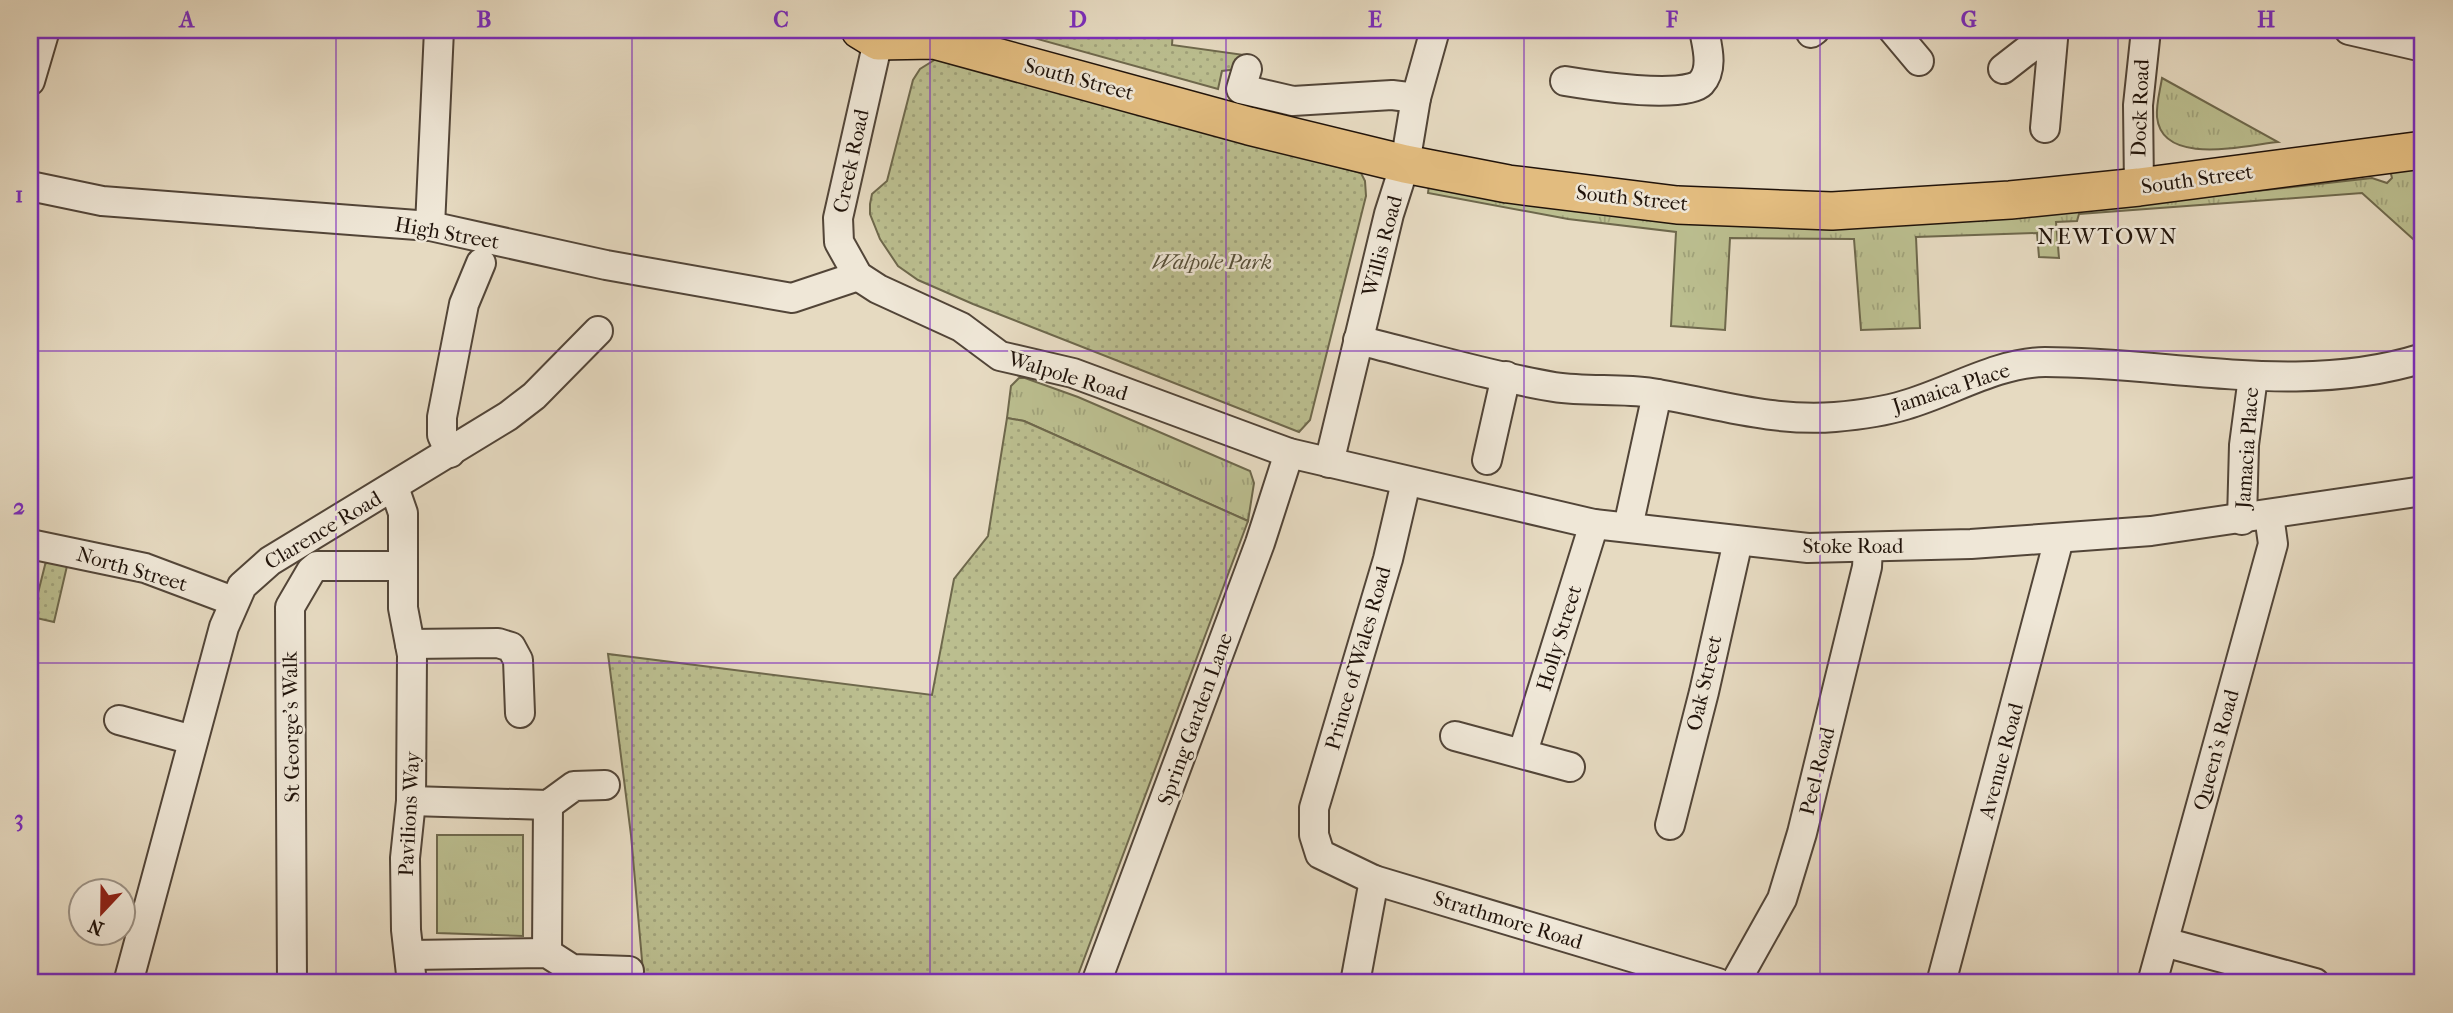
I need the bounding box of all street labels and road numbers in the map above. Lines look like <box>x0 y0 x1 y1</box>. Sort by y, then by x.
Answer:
street label: South Street <box>1022 53 1137 105</box>
street label: Dock Road <box>2126 58 2154 157</box>
street label: Creek Road <box>828 106 874 215</box>
street label: South Street <box>2140 159 2255 199</box>
street label: South Street <box>1575 180 1690 216</box>
street label: Willis Road <box>1357 192 1407 300</box>
street label: High Street <box>393 212 502 254</box>
street label: Walpole Road <box>1004 346 1131 406</box>
street label: Jamaica Place <box>1888 358 2013 419</box>
street label: Jamacia Place <box>2231 386 2263 512</box>
street label: Clarence Road <box>260 485 386 574</box>
street label: Stoke Road <box>1803 534 1904 558</box>
street label: North Street <box>74 542 191 596</box>
street label: Prince of Wales Road <box>1320 563 1396 753</box>
street label: Holly Street <box>1532 582 1587 694</box>
street label: Spring Garden Lane <box>1153 629 1237 809</box>
street label: Oak Street <box>1681 633 1727 733</box>
street label: St George's Walk <box>278 651 304 803</box>
street label: Queen's Road <box>2188 686 2244 813</box>
street label: Avenue Road <box>1974 700 2028 823</box>
street label: Peel Road <box>1794 724 1840 818</box>
street label: Pavilions Way <box>394 750 424 877</box>
street label: Strathmore Road <box>1431 886 1586 954</box>

